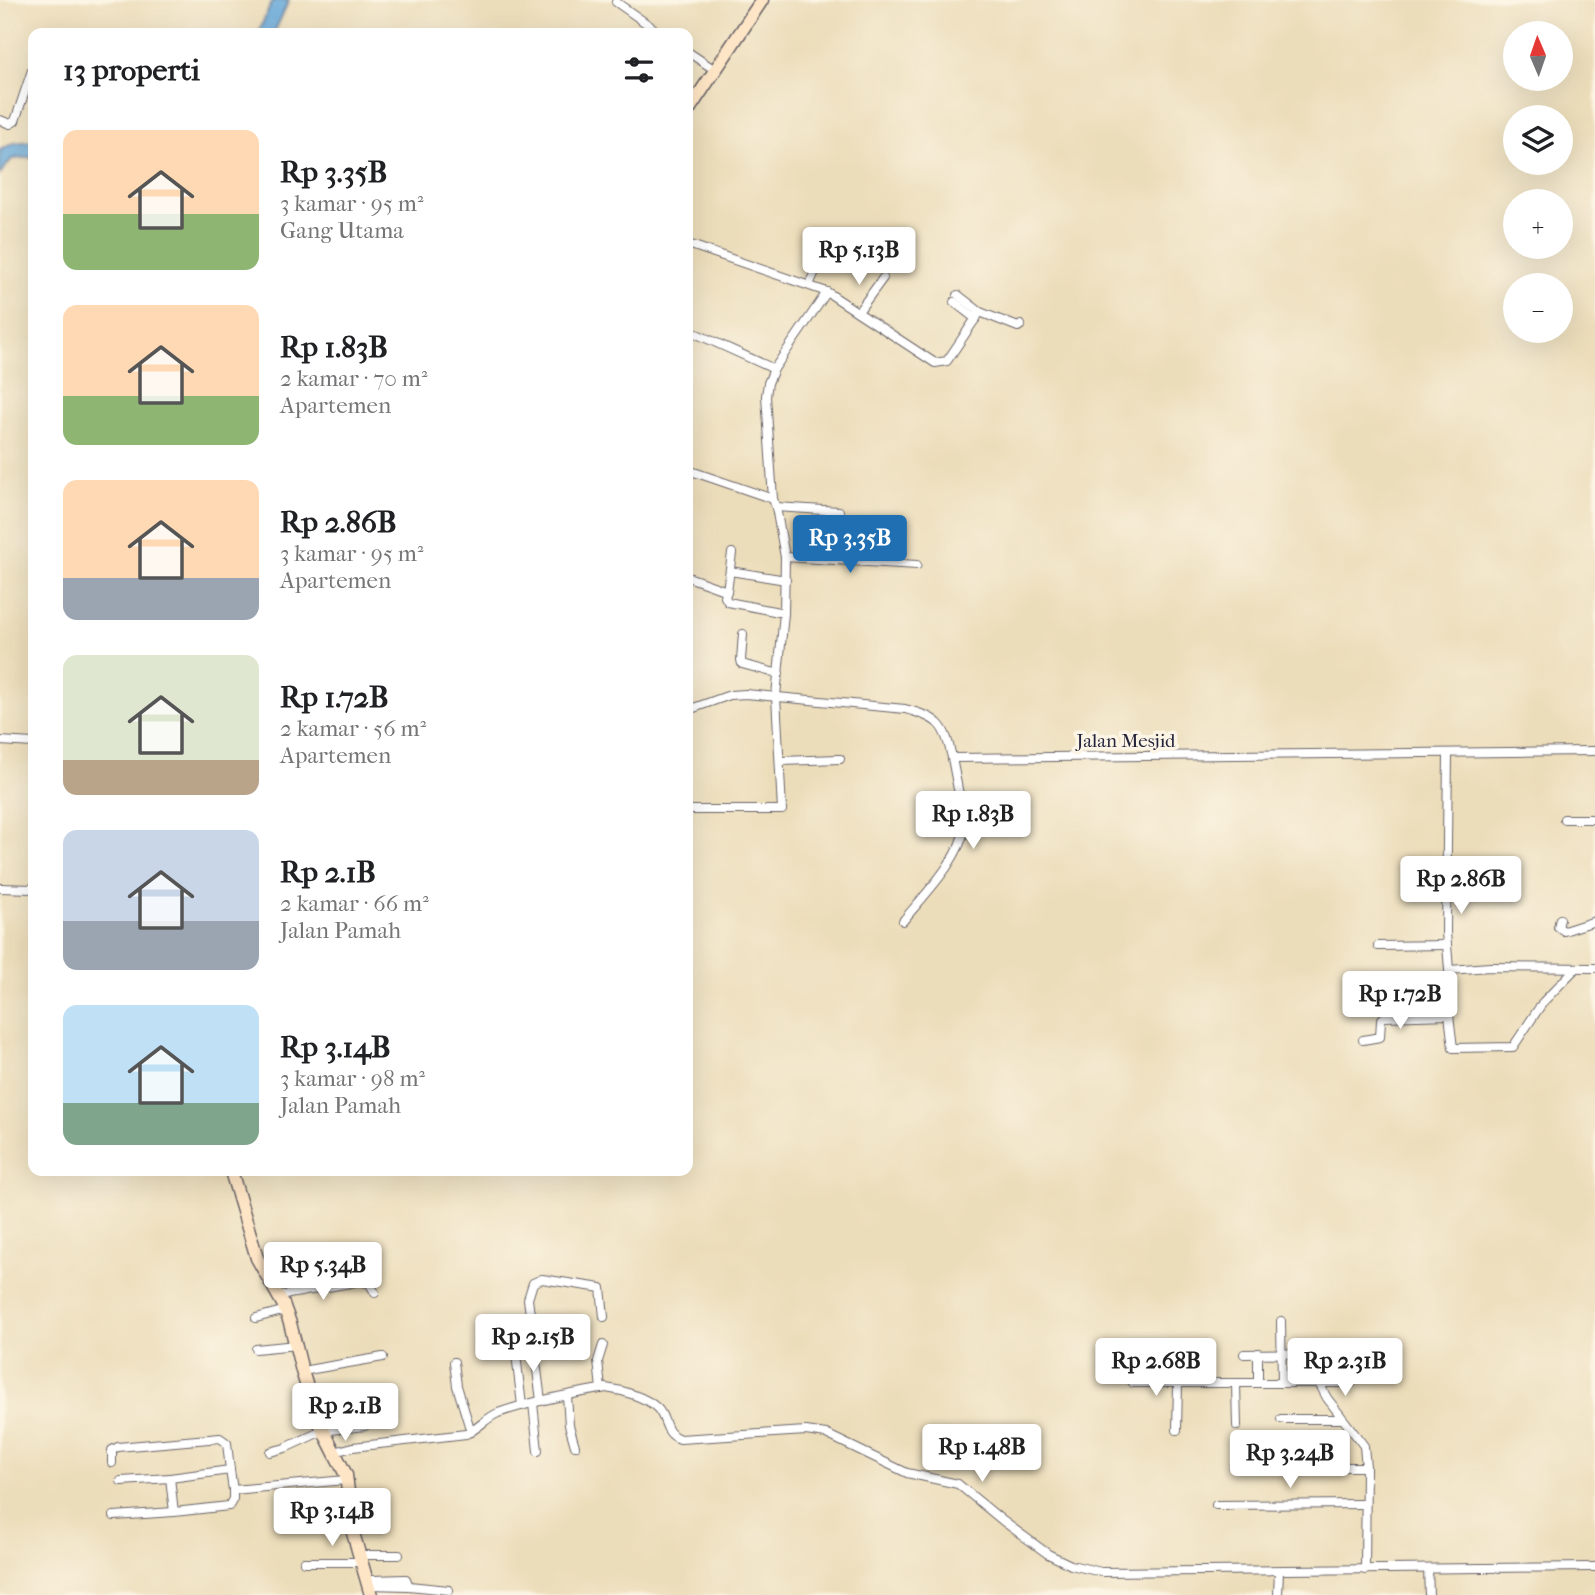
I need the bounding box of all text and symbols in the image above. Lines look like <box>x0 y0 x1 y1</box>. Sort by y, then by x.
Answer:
north arrow <box>1503 21 1573 91</box>
map controls <box>1503 21 1573 343</box>
icon: filters <box>620 51 658 89</box>
text: 13 properti <box>63 53 200 88</box>
button: layers <box>1503 105 1573 175</box>
text: Rp 3.35B <box>280 155 387 190</box>
icon: home <box>119 158 203 242</box>
button: + <box>1503 189 1573 259</box>
text: 3 kamar · 95 m² <box>280 190 423 217</box>
text: Gang Utama <box>280 217 404 244</box>
pin: Rp 5.13B <box>787 228 931 287</box>
text: Rp 5.13B <box>818 236 900 263</box>
button: − <box>1503 273 1573 343</box>
text: Rp 1.83B <box>280 330 388 365</box>
icon: home <box>119 333 203 417</box>
text: 2 kamar · 70 m² <box>280 365 427 392</box>
text: Apartemen <box>280 392 391 419</box>
text: Rp 2.86B <box>280 505 396 540</box>
icon: home <box>119 508 203 592</box>
pin: Rp 3.35B <box>778 516 922 575</box>
text: Rp 3.35B <box>809 524 891 551</box>
text: 3 kamar · 95 m² <box>280 540 423 567</box>
text: Apartemen <box>280 567 391 594</box>
text: Rp 1.72B <box>280 680 389 715</box>
icon: home <box>119 683 203 767</box>
text: 2 kamar · 56 m² <box>280 715 426 742</box>
street label: Jalan Mesjid <box>1075 730 1176 752</box>
text: Apartemen <box>280 742 391 769</box>
pin: Rp 1.83B <box>901 792 1045 851</box>
text: Rp 1.83B <box>932 800 1014 827</box>
text: Rp 2.1B <box>280 855 376 890</box>
pin: Rp 2.86B <box>1389 856 1533 916</box>
icon: home <box>119 858 203 942</box>
text: Rp 2.86B <box>1416 865 1506 892</box>
text: 2 kamar · 66 m² <box>280 890 429 917</box>
text: Jalan Pamah <box>280 917 401 944</box>
pin: Rp 1.72B <box>1328 972 1472 1031</box>
text: Rp 1.72B <box>1358 980 1442 1007</box>
text: Rp 3.14B <box>280 1030 390 1065</box>
icon: home <box>119 1033 203 1117</box>
text: 3 kamar · 98 m² <box>280 1065 425 1092</box>
text: Jalan Pamah <box>280 1092 401 1119</box>
pin: Rp 5.34B <box>251 1242 395 1302</box>
text: Rp 5.34B <box>280 1251 366 1278</box>
pin: Rp 2.15B <box>461 1314 605 1374</box>
text: Rp 2.15B <box>491 1323 575 1350</box>
pin: Rp 2.68B <box>1084 1338 1228 1398</box>
pin: Rp 2.31B <box>1273 1338 1417 1398</box>
text: Rp 2.68B <box>1111 1347 1201 1374</box>
text: Rp 2.31B <box>1304 1347 1386 1374</box>
pin: Rp 2.1B <box>280 1384 410 1443</box>
text: Rp 2.1B <box>308 1392 382 1419</box>
pin: Rp 1.48B <box>910 1424 1054 1484</box>
pin: Rp 3.24B <box>1218 1430 1362 1490</box>
text: Rp 1.48B <box>938 1433 1026 1460</box>
text: Rp 3.24B <box>1246 1439 1334 1466</box>
pin: Rp 3.14B <box>260 1488 404 1548</box>
text: Rp 3.14B <box>290 1497 374 1524</box>

